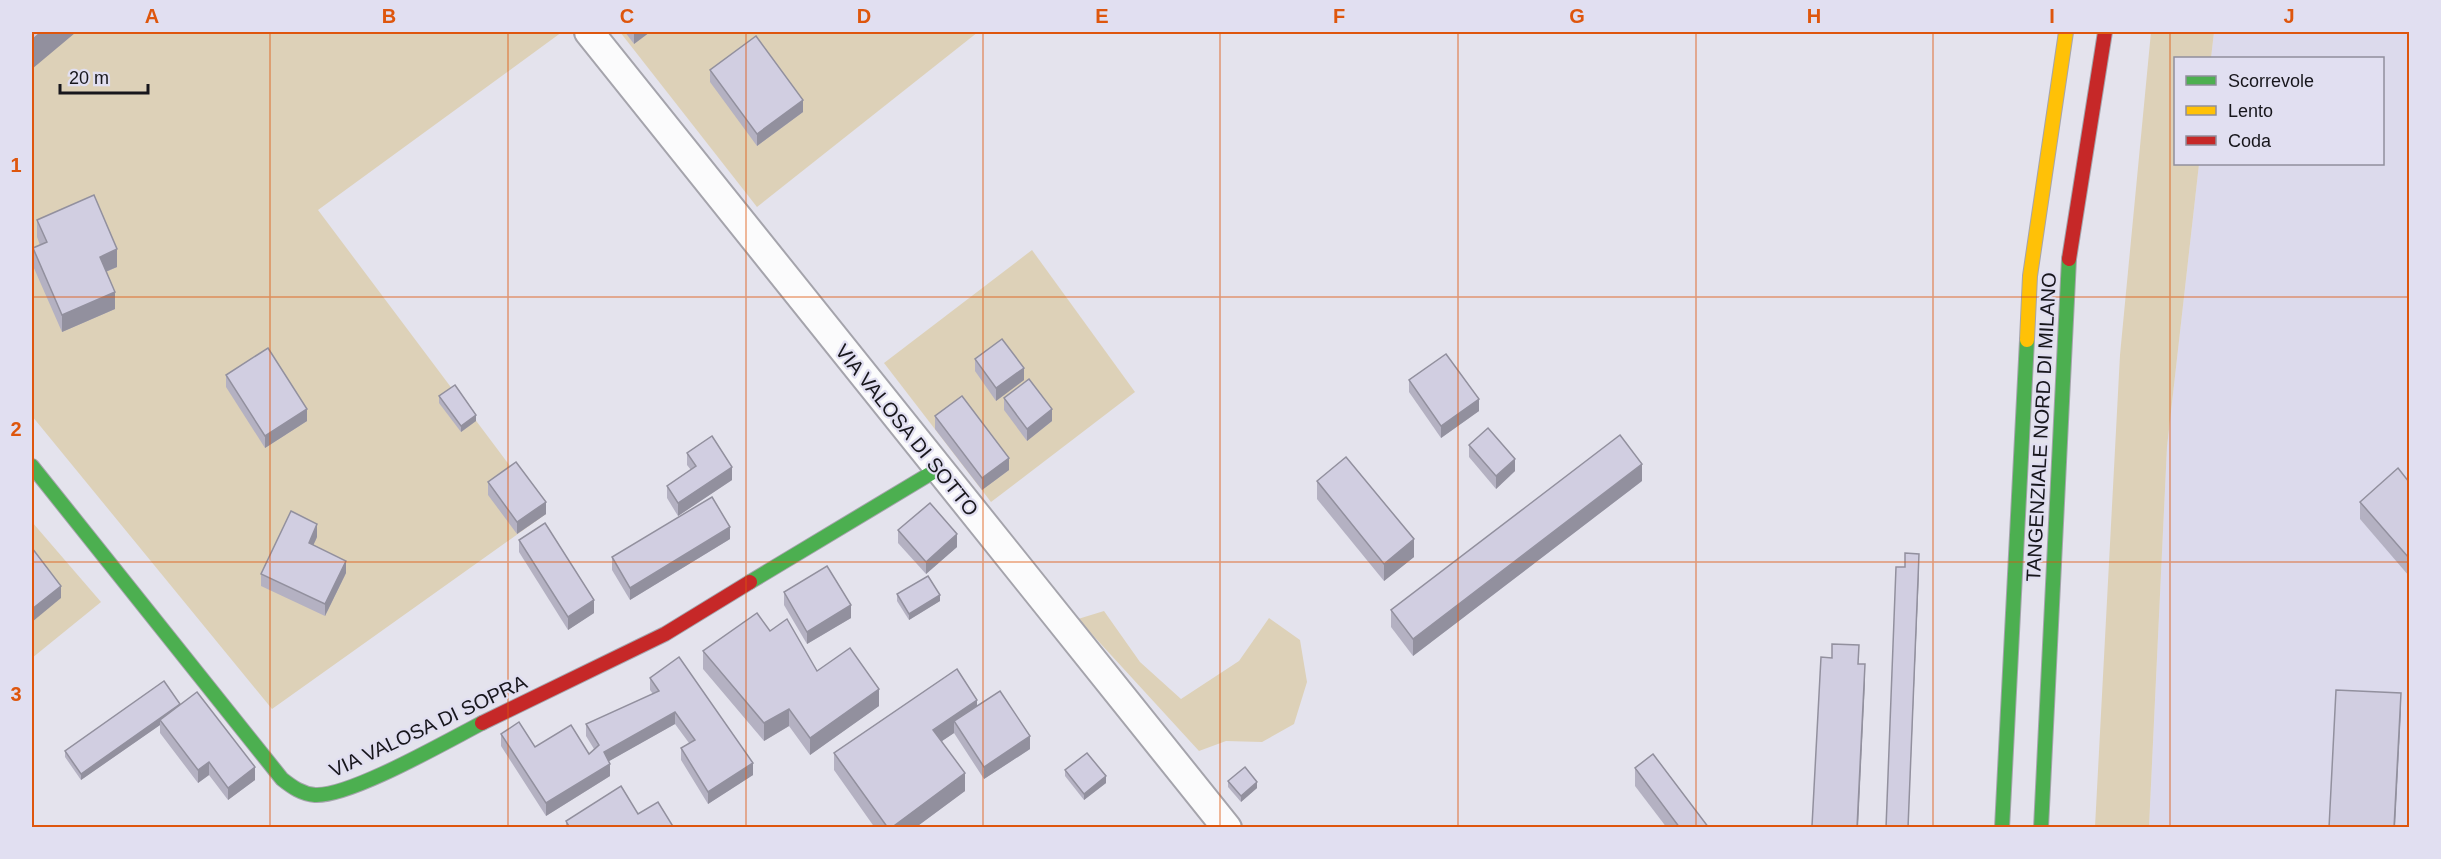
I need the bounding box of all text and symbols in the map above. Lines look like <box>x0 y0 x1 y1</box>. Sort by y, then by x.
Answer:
text: A <box>145 5 159 27</box>
text: B <box>382 5 396 27</box>
text: C <box>620 5 634 27</box>
text: D <box>857 5 871 27</box>
text: E <box>1095 5 1109 27</box>
text: F <box>1333 5 1345 27</box>
text: G <box>1569 5 1585 27</box>
text: H <box>1807 5 1821 27</box>
text: I <box>2049 5 2055 27</box>
text: J <box>2283 5 2295 27</box>
scale bar <box>60 57 148 95</box>
legend <box>2174 57 2384 165</box>
text: 20 m <box>69 68 109 88</box>
text: Scorrevole <box>2228 71 2314 91</box>
text: Lento <box>2228 101 2273 121</box>
text: Coda <box>2228 131 2272 151</box>
text: 1 <box>10 154 22 176</box>
street label: TANGENZIALE NORD DI MILANO <box>2022 272 2060 582</box>
street label: VIA VALOSA DI SOTTO <box>831 340 983 520</box>
text: 2 <box>10 418 22 440</box>
street label: VIA VALOSA DI SOPRA <box>326 670 531 781</box>
text: 3 <box>10 683 22 705</box>

